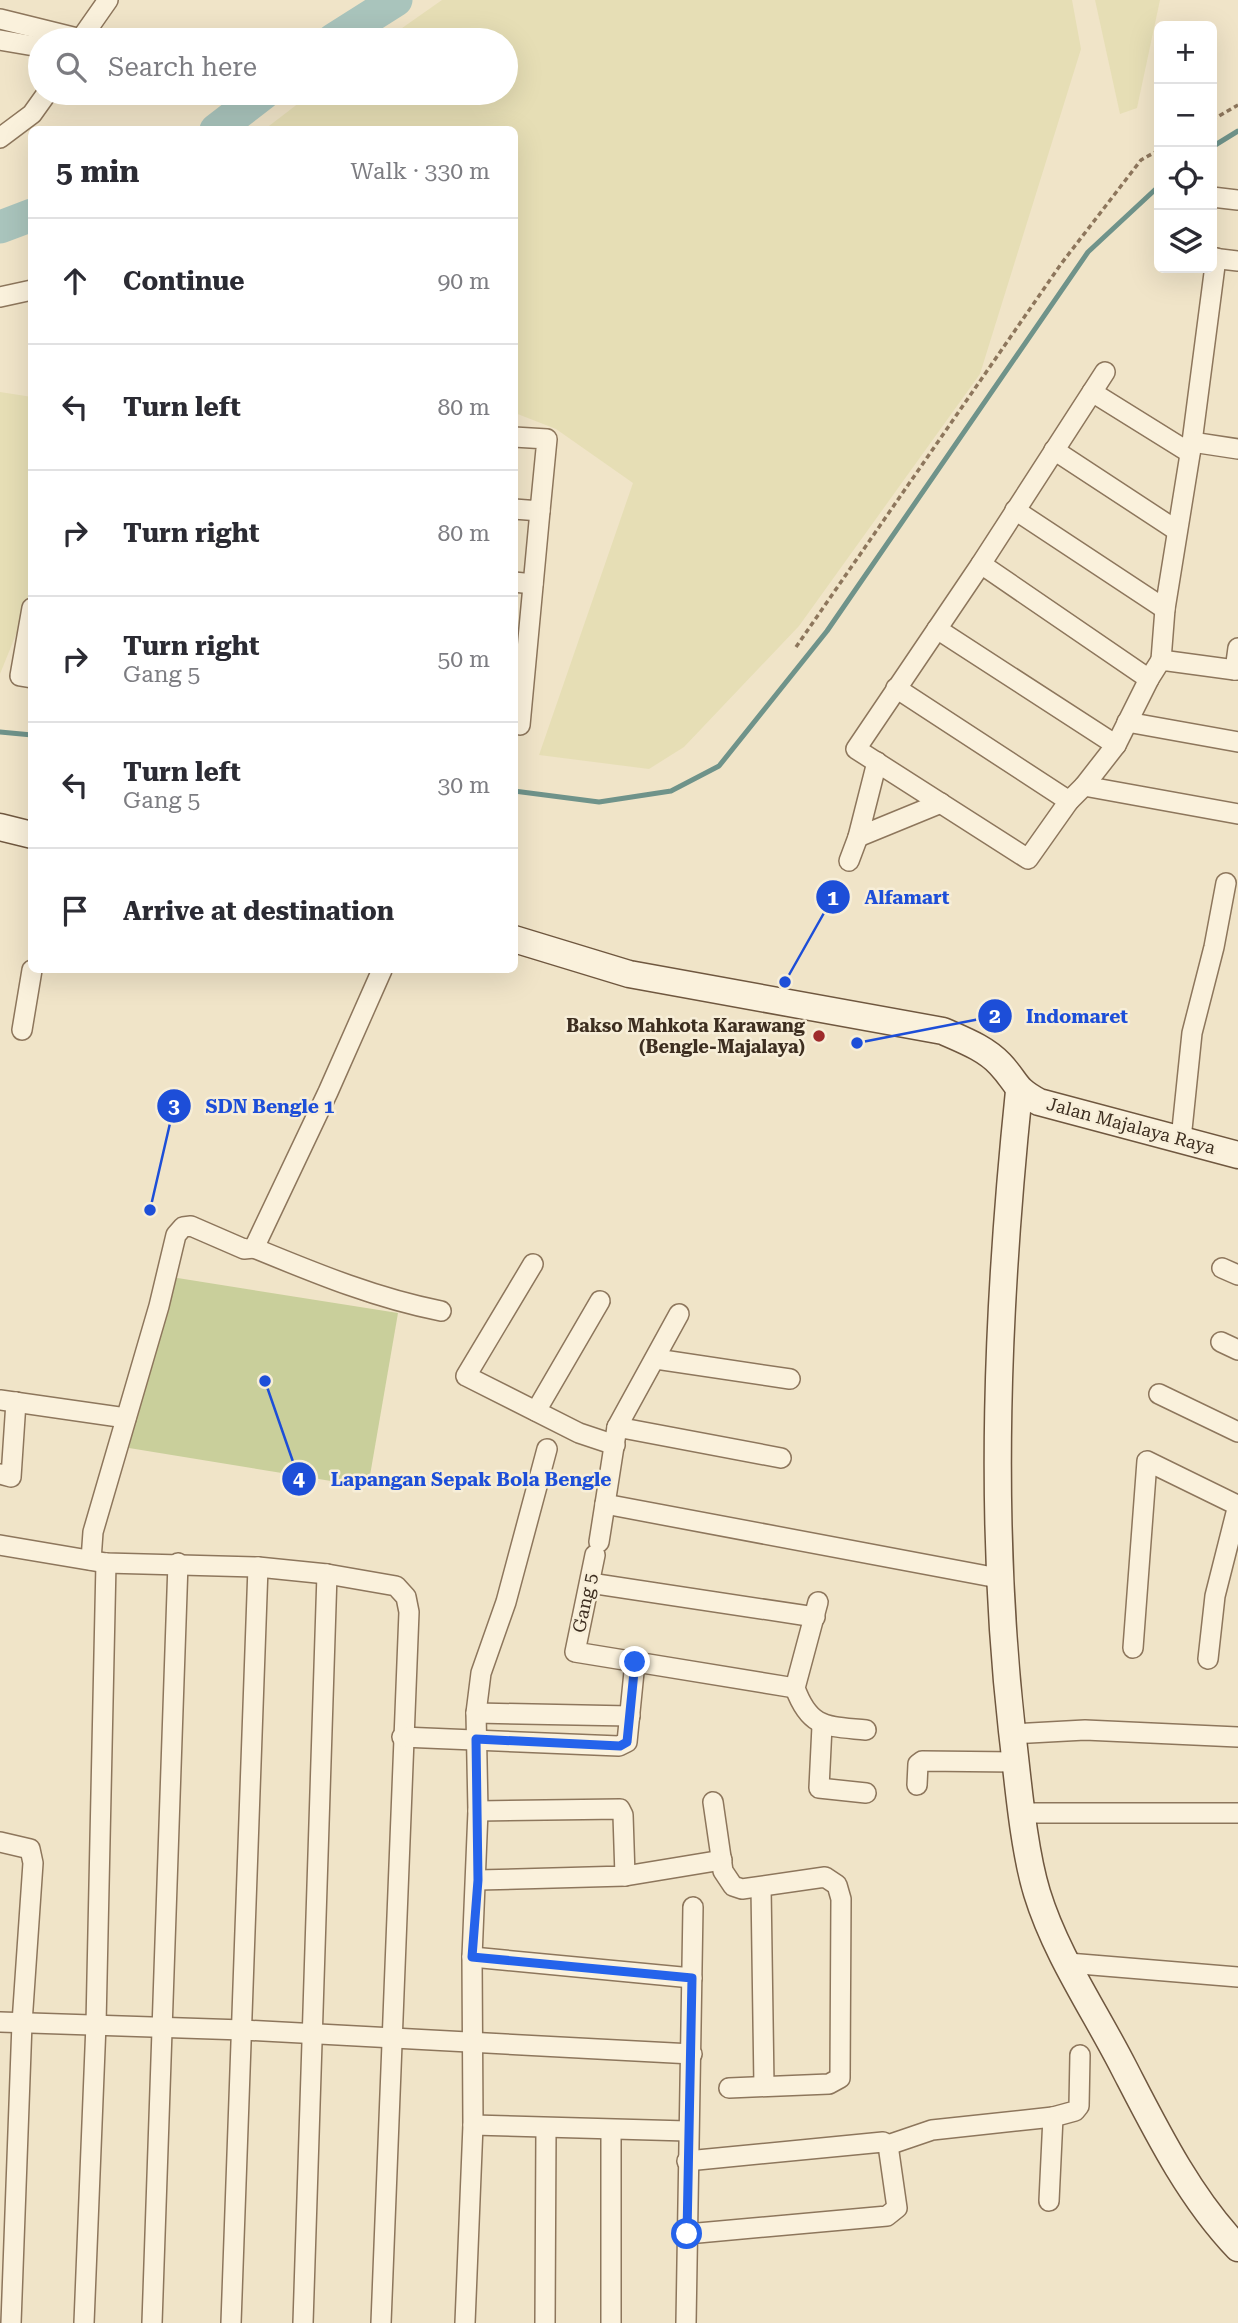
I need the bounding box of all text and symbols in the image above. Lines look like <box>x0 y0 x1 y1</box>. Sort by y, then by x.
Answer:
map controls <box>1154 21 1217 273</box>
button: + <box>1154 21 1217 84</box>
search box <box>28 28 518 105</box>
icon: search <box>52 48 90 86</box>
text: Search here <box>108 52 257 82</box>
button: − <box>1154 84 1217 147</box>
button: locate <box>1154 147 1217 210</box>
text: 5 min <box>56 154 139 189</box>
text: Walk · 330 m <box>351 158 490 185</box>
button: layers <box>1154 210 1217 273</box>
icon: ahead <box>56 262 94 300</box>
text: Continue <box>123 266 245 296</box>
text: 90 m <box>437 268 490 295</box>
icon: left <box>56 388 94 426</box>
text: Turn left <box>123 392 241 422</box>
text: 80 m <box>437 394 490 421</box>
icon: right <box>56 514 94 552</box>
text: Turn right <box>123 518 259 548</box>
text: 80 m <box>437 520 490 547</box>
text: Turn right <box>123 631 259 661</box>
icon: right <box>56 640 94 678</box>
text: 50 m <box>437 646 490 673</box>
text: Gang 5 <box>123 661 200 688</box>
text: Turn left <box>123 757 241 787</box>
icon: left <box>56 766 94 804</box>
text: 30 m <box>437 772 490 799</box>
text: Gang 5 <box>123 787 200 814</box>
callout: Alfamart <box>816 877 964 917</box>
text: 1 <box>827 886 839 910</box>
text: Alfamart <box>864 886 950 909</box>
icon: arrive <box>56 892 94 930</box>
text: Arrive at destination <box>123 896 394 926</box>
callout: Indomaret <box>977 996 1142 1036</box>
text: 2 <box>989 1004 1001 1028</box>
text: Indomaret <box>1026 1005 1128 1028</box>
place label: Bakso Mahkota Karawang (Bengle-Majalaya) <box>566 1015 806 1057</box>
marker: Bakso Mahkota Karawang (Bengle-Majalaya) <box>811 1028 827 1044</box>
callout: SDN Bengle 1 <box>156 1086 348 1126</box>
street label: Jalan Majalaya Raya <box>1044 1093 1218 1158</box>
text: 3 <box>168 1094 180 1118</box>
text: SDN Bengle 1 <box>206 1095 335 1118</box>
callout: Lapangan Sepak Bola Bengle <box>282 1459 625 1499</box>
text: 4 <box>293 1467 305 1491</box>
text: Lapangan Sepak Bola Bengle <box>331 1468 611 1491</box>
street label: Gang 5 <box>568 1571 601 1635</box>
route end <box>619 1646 650 1677</box>
route start <box>671 2218 702 2249</box>

